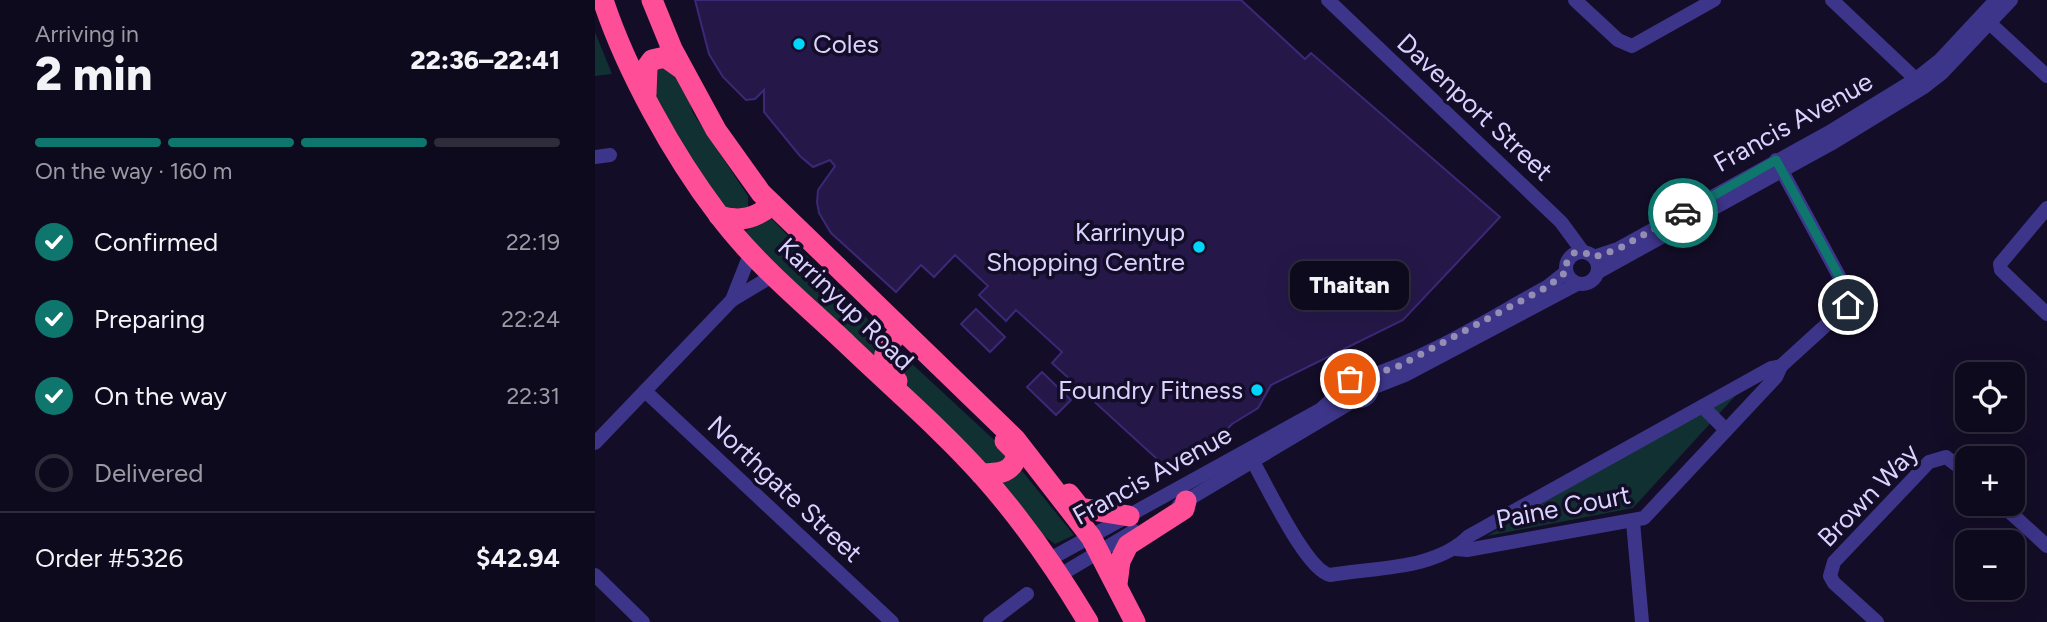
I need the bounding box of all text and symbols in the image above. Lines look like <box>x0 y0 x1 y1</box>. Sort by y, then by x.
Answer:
text: Arriving in <box>35 20 139 48</box>
street label: Davenport Street <box>1391 27 1560 187</box>
place label: Coles <box>813 28 879 60</box>
marker: Coles <box>791 36 807 52</box>
text: 22:36–22:41 <box>410 44 560 76</box>
text: 2 min <box>35 46 152 102</box>
street label: Francis Avenue <box>1708 65 1878 179</box>
text: On the way · 160 m <box>35 157 232 185</box>
courier <box>1648 178 1718 248</box>
icon: car <box>1664 194 1702 232</box>
place label: Karrinyup Shopping Centre <box>986 216 1185 278</box>
icon: check <box>35 223 73 261</box>
text: Confirmed <box>94 226 218 258</box>
text: 22:19 <box>506 228 560 256</box>
street label: Karrinyup Road <box>771 231 921 377</box>
marker: Karrinyup Shopping Centre <box>1191 239 1207 255</box>
callout: Thaitan <box>1291 260 1409 309</box>
text: Thaitan <box>1309 271 1390 299</box>
pin <box>1818 275 1878 335</box>
icon: home <box>1829 286 1867 324</box>
icon: check <box>35 300 73 338</box>
text: Preparing <box>94 303 205 335</box>
text: 22:24 <box>501 305 560 333</box>
pin <box>1320 349 1380 409</box>
icon: bag <box>1331 360 1369 398</box>
map controls <box>1955 362 2025 600</box>
button: locate <box>1955 362 2025 432</box>
place label: Foundry Fitness <box>1058 374 1243 406</box>
icon: check <box>35 377 73 415</box>
text: On the way <box>94 380 227 412</box>
text: 22:31 <box>506 382 560 410</box>
marker: Foundry Fitness <box>1249 382 1265 398</box>
street label: Northgate Street <box>701 409 869 569</box>
street label: Francis Avenue <box>1067 418 1237 532</box>
street label: Brown Way <box>1811 436 1925 553</box>
button: + <box>1955 446 2025 516</box>
text: Delivered <box>94 457 203 489</box>
street label: Paine Court <box>1493 478 1633 536</box>
button: − <box>1955 530 2025 600</box>
text: Order #5326 <box>35 542 183 574</box>
text: $42.94 <box>476 542 560 574</box>

